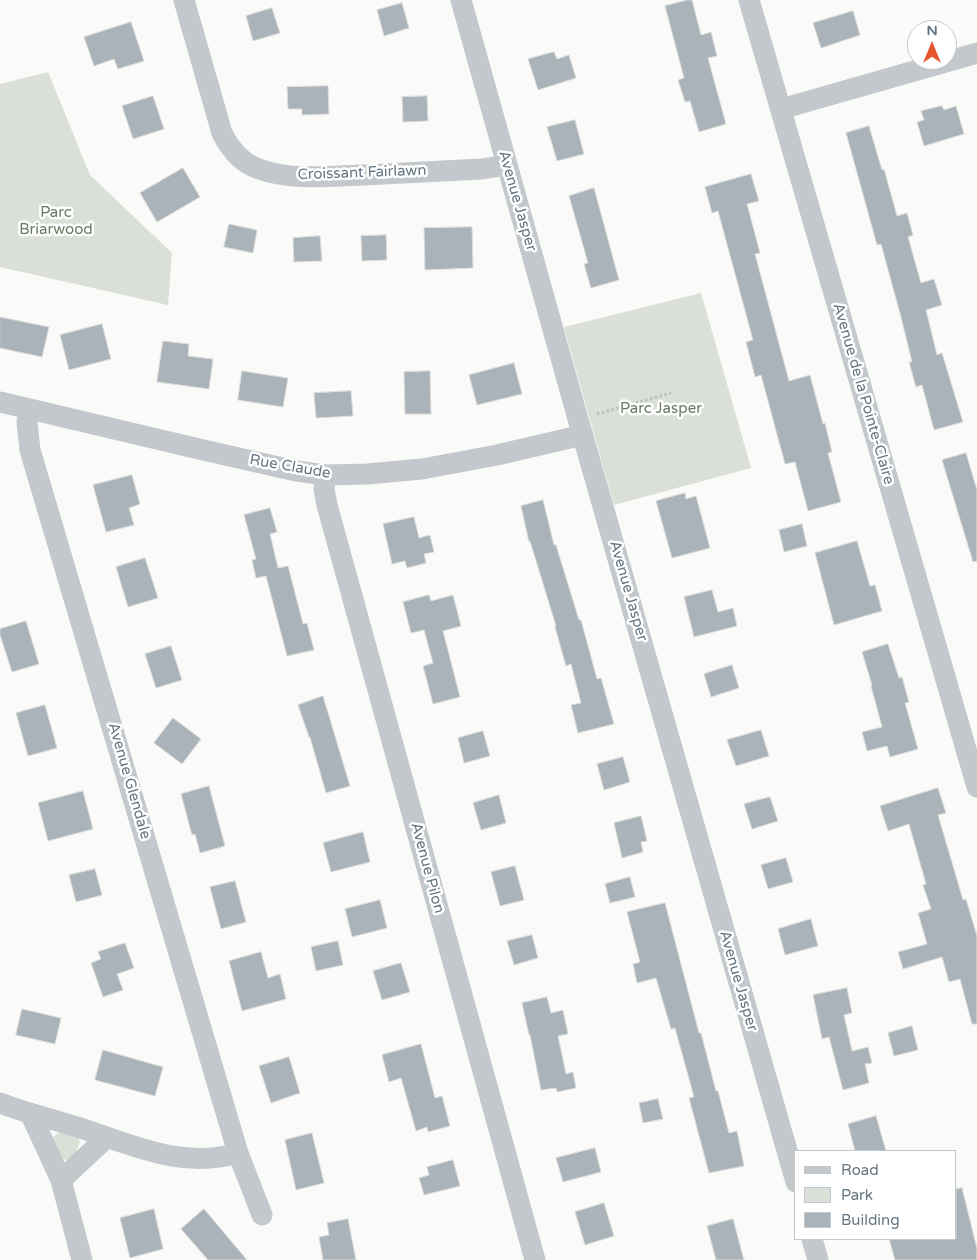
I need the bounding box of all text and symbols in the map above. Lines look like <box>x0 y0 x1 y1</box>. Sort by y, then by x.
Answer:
north arrow <box>907 20 957 70</box>
text: N <box>926 22 938 39</box>
street label: Avenue Jasper <box>494 149 540 253</box>
street label: Croissant Fairlawn <box>297 162 427 184</box>
park label: Parc Briarwood <box>19 204 93 239</box>
street label: Avenue de la Pointe-Claire <box>828 301 898 487</box>
park label: Parc Jasper <box>620 400 702 418</box>
street label: Rue Claude <box>248 451 332 483</box>
street label: Avenue Jasper <box>605 539 651 643</box>
street label: Avenue Glendale <box>104 721 154 841</box>
street label: Avenue Pilon <box>406 821 448 915</box>
street label: Avenue Jasper <box>715 929 761 1033</box>
legend <box>794 1150 957 1240</box>
text: Road <box>841 1161 879 1179</box>
text: Park <box>841 1186 873 1204</box>
text: Building <box>841 1211 900 1229</box>

